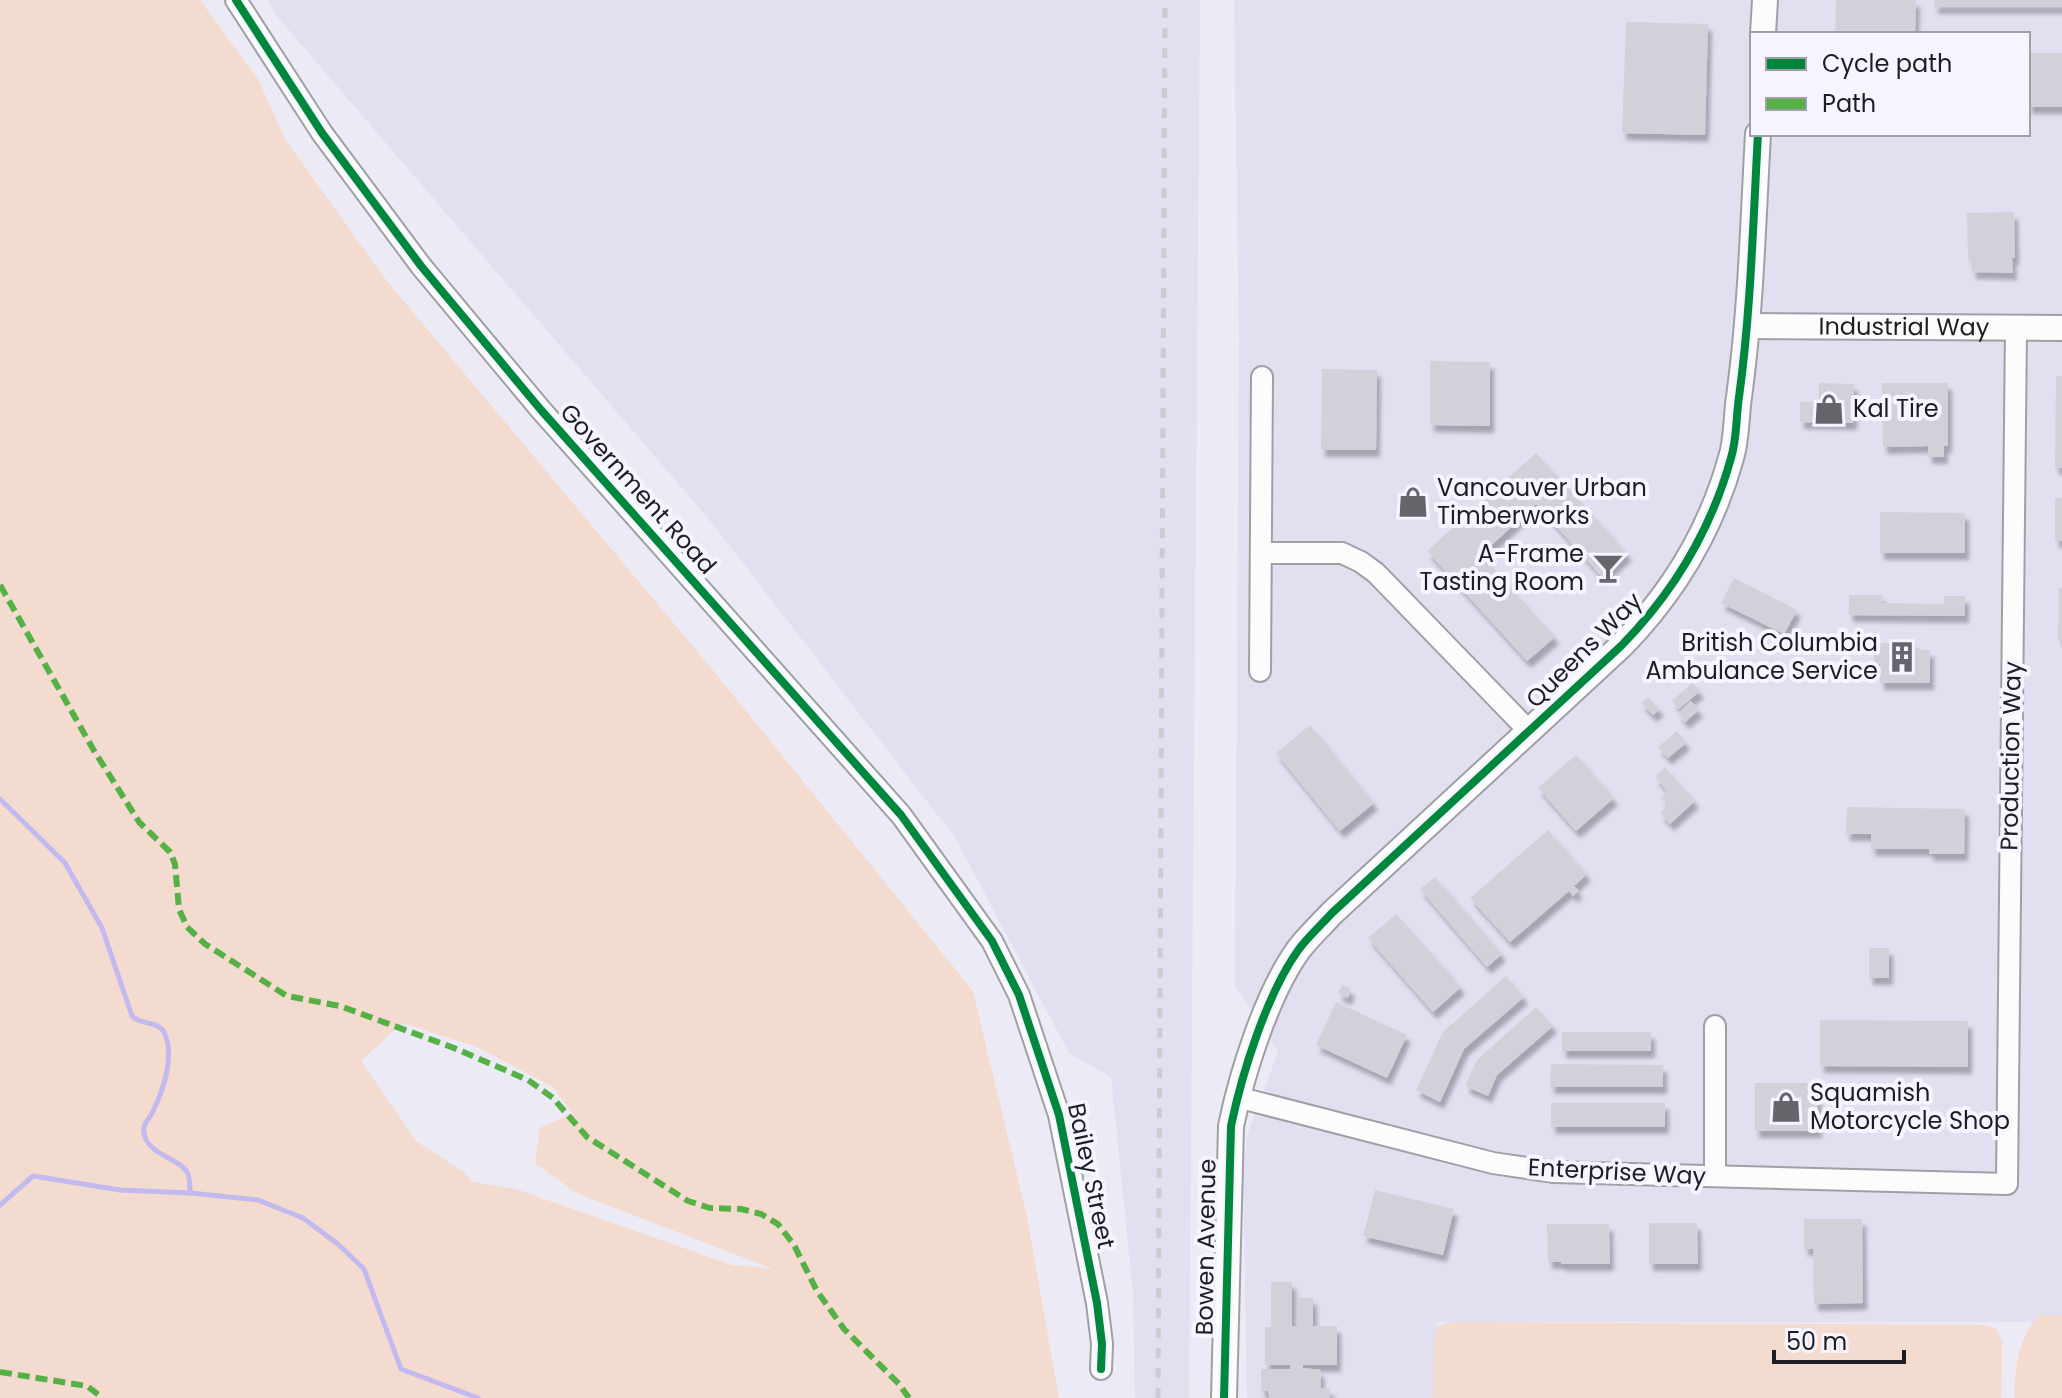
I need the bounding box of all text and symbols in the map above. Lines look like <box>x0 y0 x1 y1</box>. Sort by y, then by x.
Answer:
legend <box>1750 32 2030 136</box>
text: Cycle path <box>1822 47 1952 80</box>
text: Path <box>1822 87 1876 120</box>
street label: Industrial Way <box>1819 309 1990 344</box>
shop icon: Kal Tire <box>1812 392 1846 426</box>
place label: Kal Tire <box>1853 392 1939 425</box>
street label: Government Road <box>553 396 724 581</box>
place label: Vancouver Urban Timberworks <box>1437 471 1647 532</box>
shop icon: Vancouver Urban Timberworks <box>1396 485 1430 519</box>
place label: A-Frame Tasting Room <box>1420 537 1584 598</box>
bar icon: A-Frame Tasting Room <box>1591 551 1625 585</box>
street label: Queens Way <box>1518 584 1649 715</box>
place label: British Columbia Ambulance Service <box>1645 626 1878 687</box>
building icon: British Columbia Ambulance Service <box>1885 640 1919 674</box>
street label: Production Way <box>1992 661 2029 851</box>
place label: Squamish Motorcycle Shop <box>1810 1076 2010 1137</box>
shop icon: Squamish Motorcycle Shop <box>1769 1090 1803 1124</box>
street label: Bailey Street <box>1060 1100 1123 1252</box>
street label: Enterprise Way <box>1527 1150 1707 1193</box>
street label: Bowen Avenue <box>1187 1158 1224 1336</box>
scale bar <box>1774 1314 1904 1364</box>
text: 50 m <box>1786 1325 1847 1358</box>

